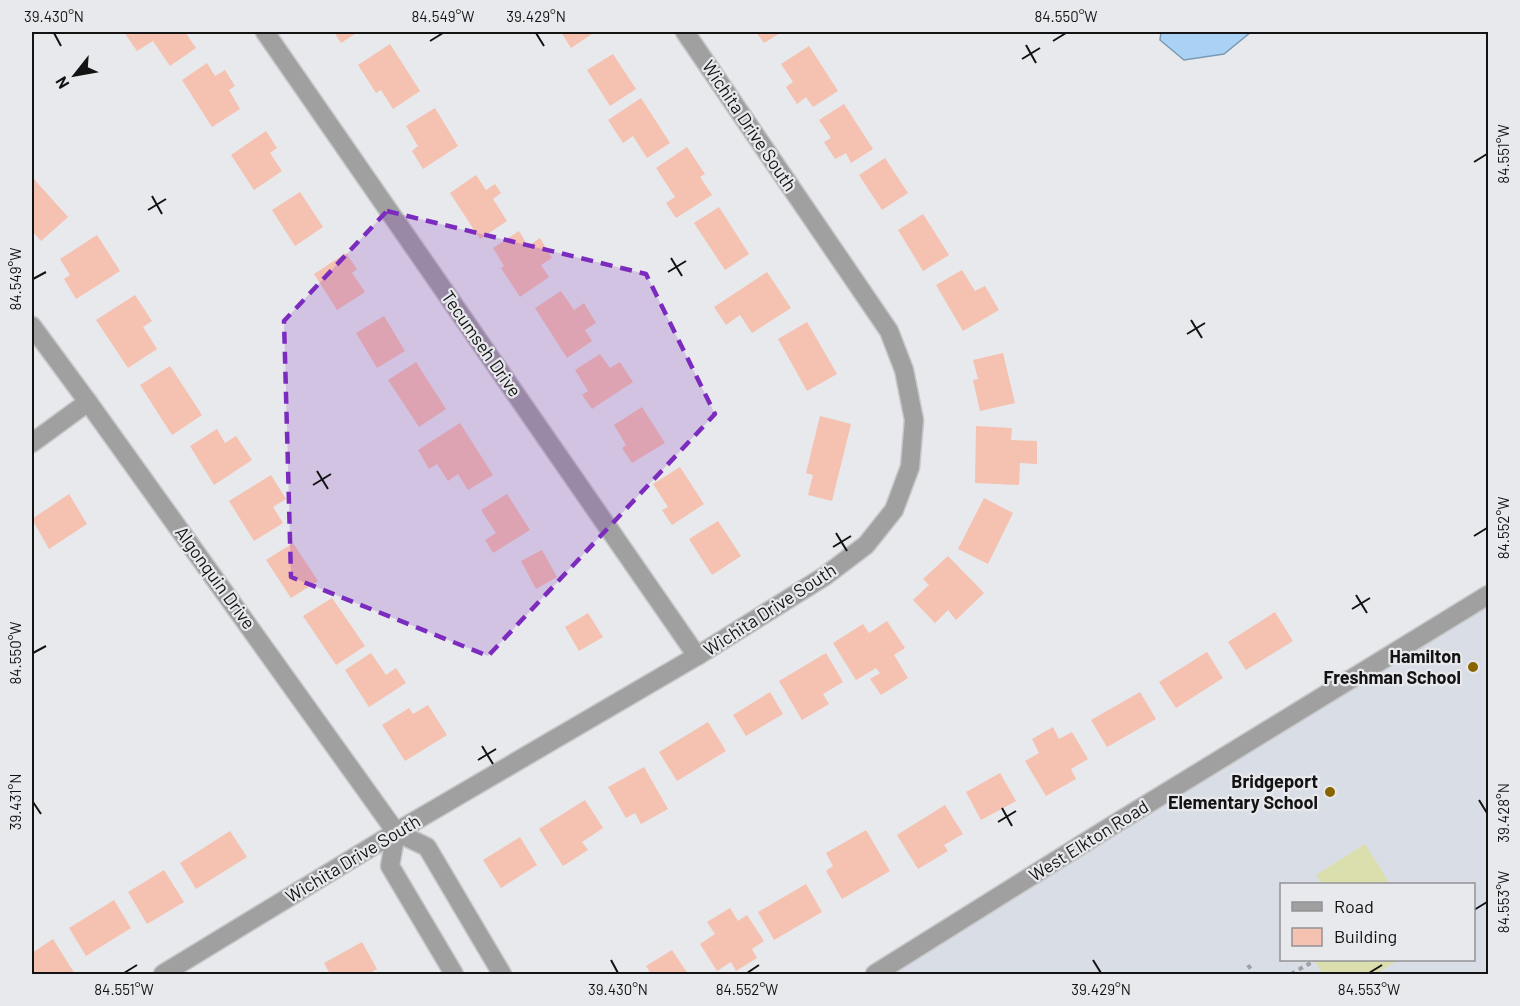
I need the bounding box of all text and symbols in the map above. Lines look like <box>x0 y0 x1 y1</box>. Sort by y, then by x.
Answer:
text: 39.430°N <box>24 7 84 25</box>
text: 84.549°W <box>412 7 474 25</box>
text: 39.429°N <box>506 7 566 25</box>
text: 84.550°W <box>1034 7 1098 25</box>
north arrow <box>45 45 105 105</box>
street label: Wichita Drive South <box>698 56 802 195</box>
text: N <box>51 74 73 92</box>
text: 84.551°W <box>1494 124 1512 184</box>
text: 84.549°W <box>6 248 24 310</box>
street label: Tecumseh Drive <box>437 286 526 401</box>
text: 84.552°W <box>1494 497 1512 559</box>
street label: Algonquin Drive <box>171 522 261 633</box>
street label: Wichita Drive South <box>699 558 840 660</box>
text: 84.550°W <box>6 621 24 685</box>
place label: Hamilton Freshman School <box>1324 645 1461 688</box>
marker: Hamilton Freshman School <box>1466 660 1480 674</box>
place label: Bridgeport Elementary School <box>1168 770 1318 813</box>
text: 39.431°N <box>6 774 24 830</box>
text: 39.428°N <box>1494 783 1512 843</box>
marker: Bridgeport Elementary School <box>1323 785 1337 799</box>
street label: West Elkton Road <box>1025 795 1152 886</box>
street label: Wichita Drive South <box>281 809 424 907</box>
text: 84.553°W <box>1494 871 1512 933</box>
legend <box>1280 883 1475 961</box>
text: Road <box>1334 895 1374 917</box>
text: Building <box>1334 925 1397 947</box>
text: 84.551°W <box>94 980 154 998</box>
text: 39.430°N <box>588 980 648 998</box>
text: 84.552°W <box>716 980 778 998</box>
text: 39.429°N <box>1071 980 1131 998</box>
text: 84.553°W <box>1338 980 1400 998</box>

